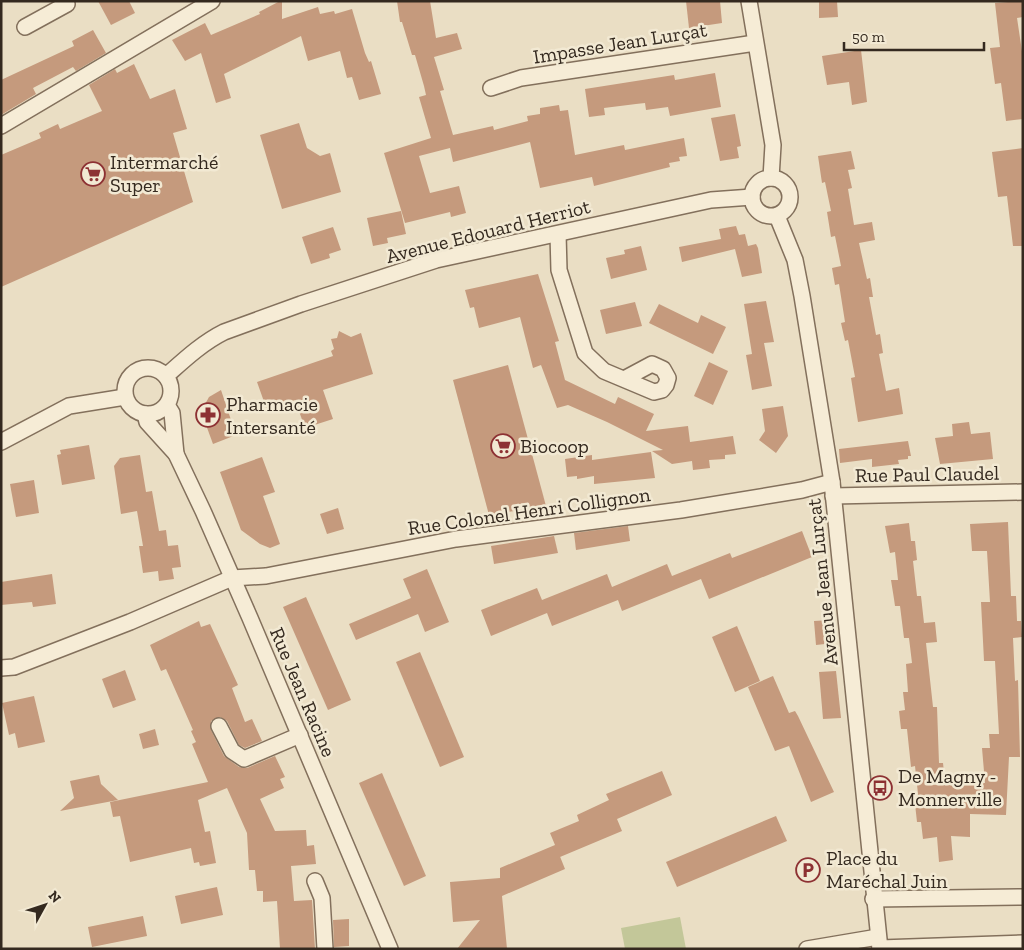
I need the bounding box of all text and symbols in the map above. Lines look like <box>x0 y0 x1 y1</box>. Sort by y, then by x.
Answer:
street label: Impasse Jean Lurçat <box>531 17 709 69</box>
scale bar <box>844 20 984 52</box>
text: 50 m <box>852 28 885 46</box>
place label: Intermarché Super <box>110 150 218 197</box>
supermarket icon: Intermarché Super <box>80 161 106 187</box>
street label: Avenue Edouard Herriot <box>383 194 593 268</box>
place label: Pharmacie Intersanté <box>226 392 318 439</box>
pharmacy icon: Pharmacie Intersanté <box>195 402 221 428</box>
supermarket icon: Biocoop <box>490 433 516 459</box>
place label: Biocoop <box>520 434 589 458</box>
street label: Rue Paul Claudel <box>855 461 999 487</box>
street label: Rue Colonel Henri Collignon <box>406 482 652 540</box>
street label: Avenue Jean Lurçat <box>801 497 843 667</box>
street label: Rue Jean Racine <box>265 624 341 760</box>
place label: De Magny - Monnerville <box>898 764 1002 811</box>
bus stop icon: De Magny - Monnerville <box>867 775 893 801</box>
place label: Place du Maréchal Juin <box>826 846 948 893</box>
parking icon: Place du Maréchal Juin <box>795 857 821 883</box>
north arrow <box>20 880 70 930</box>
text: N <box>45 887 65 907</box>

